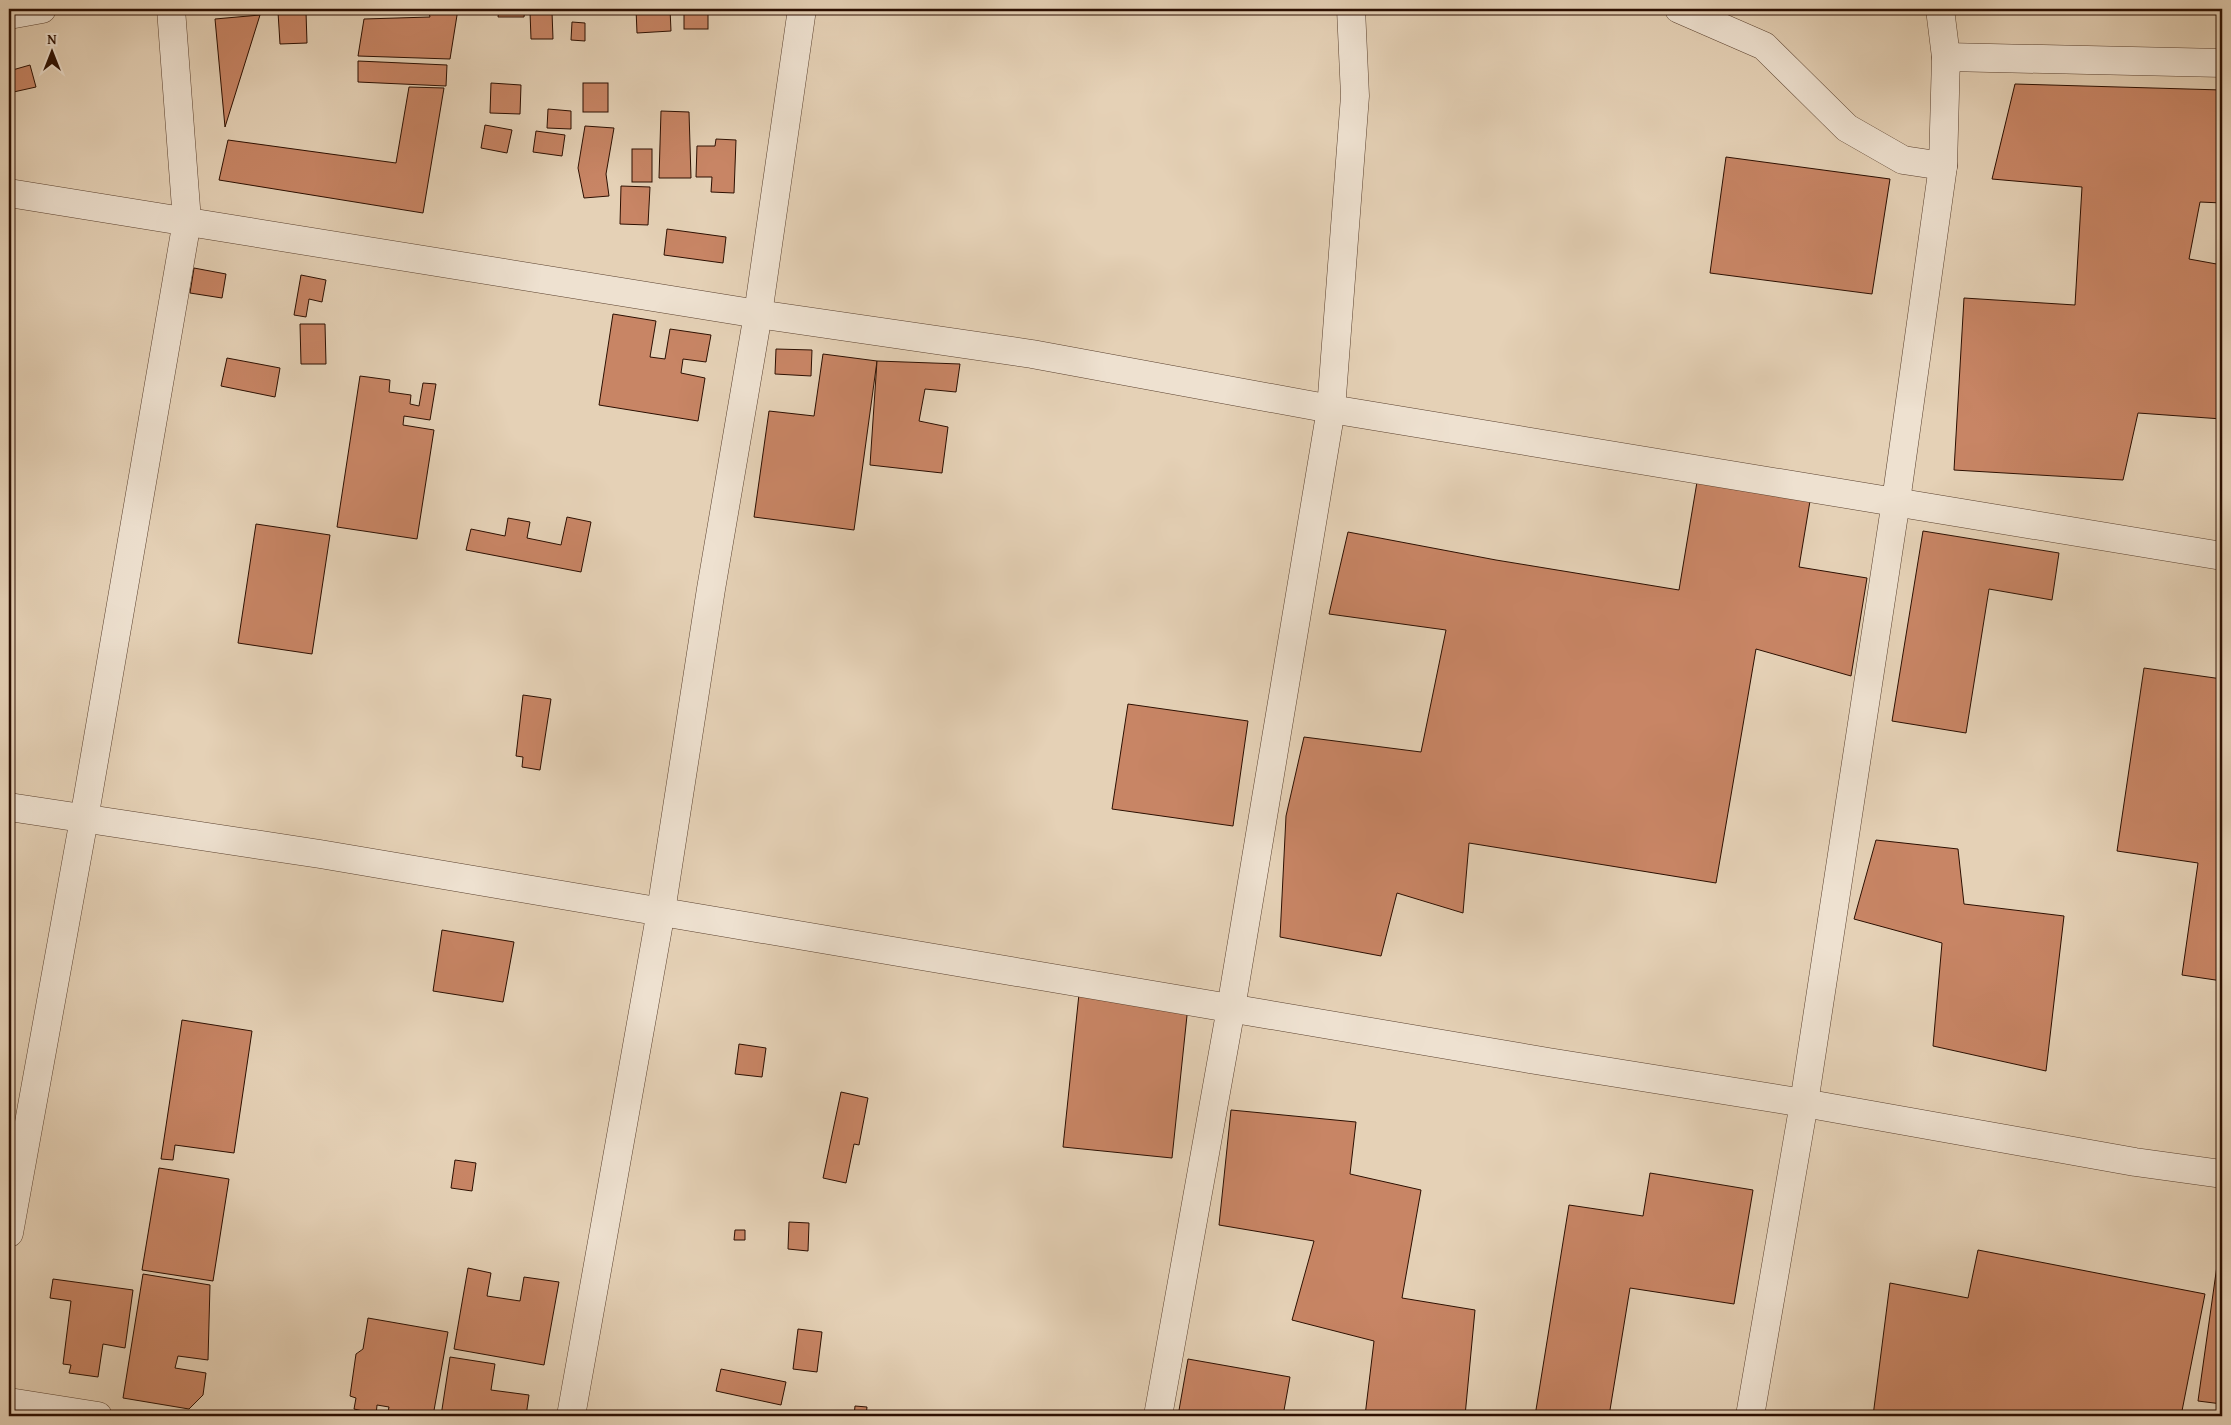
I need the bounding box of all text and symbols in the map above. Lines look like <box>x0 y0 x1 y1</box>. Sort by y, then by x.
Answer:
north arrow <box>28 28 78 78</box>
text: N <box>47 29 57 49</box>

